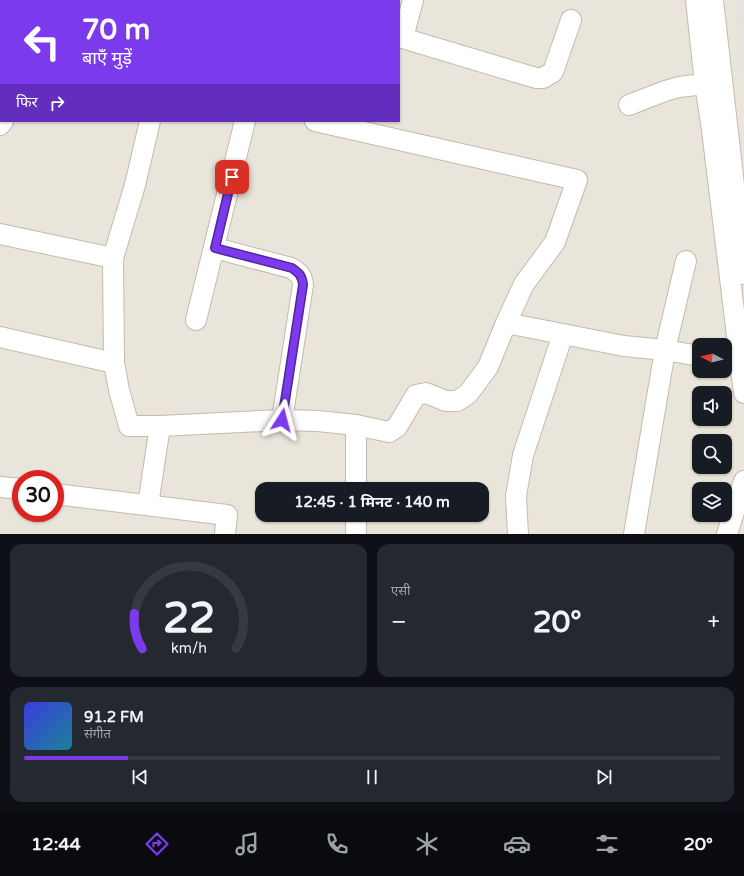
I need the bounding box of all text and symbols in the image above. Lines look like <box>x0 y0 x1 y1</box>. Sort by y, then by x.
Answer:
text: 70 m <box>82 13 150 47</box>
icon: left <box>16 16 68 68</box>
text: बाएँ मुड़ें <box>82 47 132 69</box>
icon: right <box>46 92 68 114</box>
text: फिर <box>16 93 38 111</box>
pin <box>215 160 249 194</box>
icon: arrive <box>221 166 243 188</box>
north arrow <box>692 338 732 378</box>
map controls <box>692 338 732 522</box>
button: sound <box>692 386 732 426</box>
position arrow <box>261 399 303 441</box>
button: search <box>692 434 732 474</box>
speed limit sign: 30 <box>12 470 64 522</box>
button: layers <box>692 482 732 522</box>
text: 12:45 · 1 मिनट · 140 m <box>294 493 450 511</box>
text: एसी <box>391 583 410 599</box>
text: 22 <box>162 593 215 643</box>
text: 20° <box>533 604 582 641</box>
text: − <box>391 609 407 635</box>
text: + <box>708 609 720 635</box>
text: km/h <box>171 639 206 656</box>
text: 91.2 FM <box>84 708 144 726</box>
text: संगीत <box>84 726 111 742</box>
icon: previous <box>129 766 151 788</box>
icon: pause <box>361 766 383 788</box>
icon: next <box>593 766 615 788</box>
icon: directions <box>143 830 171 858</box>
icon: music <box>233 830 261 858</box>
icon: phone <box>323 830 351 858</box>
icon: climate <box>413 830 441 858</box>
icon: car <box>503 830 531 858</box>
icon: filters <box>593 830 621 858</box>
text: 12:44 <box>31 833 81 855</box>
text: 20° <box>683 833 713 855</box>

